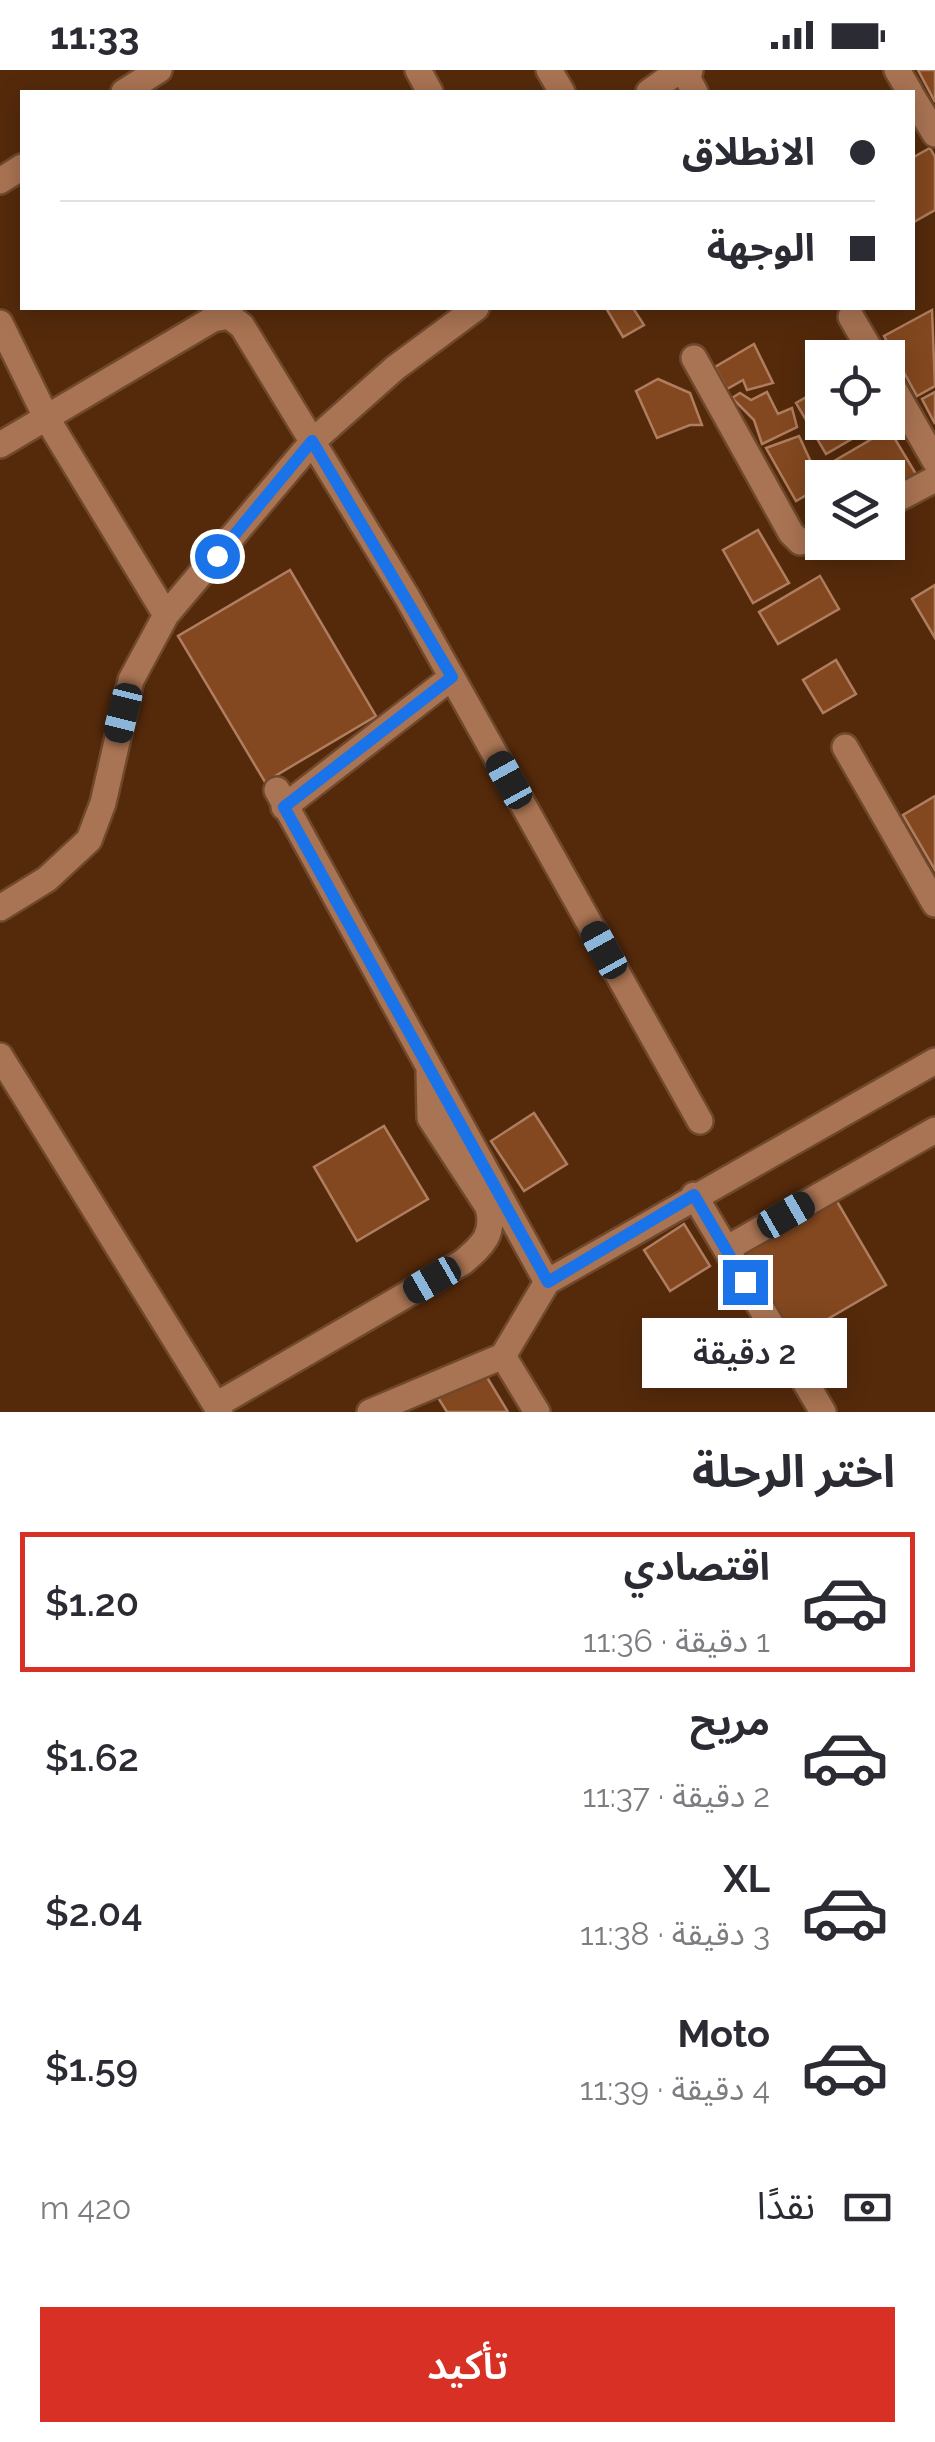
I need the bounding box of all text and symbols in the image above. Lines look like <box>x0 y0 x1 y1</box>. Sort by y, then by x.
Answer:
text: 11:33 <box>50 13 139 58</box>
text: الانطلاق <box>682 129 815 174</box>
text: الوجهة <box>707 225 815 270</box>
map controls <box>805 340 905 560</box>
button: locate <box>805 340 905 440</box>
button: layers <box>805 460 905 560</box>
route start <box>195 534 240 579</box>
car <box>101 680 145 746</box>
car <box>481 746 537 814</box>
car <box>576 916 632 984</box>
car <box>753 1187 819 1243</box>
car <box>399 1252 465 1308</box>
route end <box>723 1260 768 1305</box>
callout: 2 دقيقة <box>642 1317 848 1387</box>
text: 2 دقيقة <box>693 1334 796 1371</box>
text: اختر الرحلة <box>692 1445 895 1498</box>
text: اقتصادي <box>624 1544 770 1589</box>
icon: car <box>800 1557 890 1647</box>
text: $1.20 <box>45 1580 139 1625</box>
text: 1 دقيقة · 11:36 <box>583 1622 770 1659</box>
text: مريح <box>690 1699 770 1744</box>
icon: car <box>800 1712 890 1802</box>
text: $1.62 <box>45 1735 139 1780</box>
text: 2 دقيقة · 11:37 <box>582 1777 770 1814</box>
text: XL <box>723 1856 770 1901</box>
icon: car <box>800 1867 890 1957</box>
text: $2.04 <box>45 1890 143 1935</box>
text: 3 دقيقة · 11:38 <box>580 1915 770 1952</box>
text: Moto <box>677 2011 770 2056</box>
icon: car <box>800 2022 890 2112</box>
text: $1.59 <box>45 2045 138 2090</box>
text: 4 دقيقة · 11:39 <box>580 2070 770 2107</box>
icon: cash <box>840 2180 895 2235</box>
text: نقدًا <box>757 2183 815 2228</box>
text: 420 m <box>40 2189 131 2226</box>
button: تأكيد <box>40 2307 895 2422</box>

